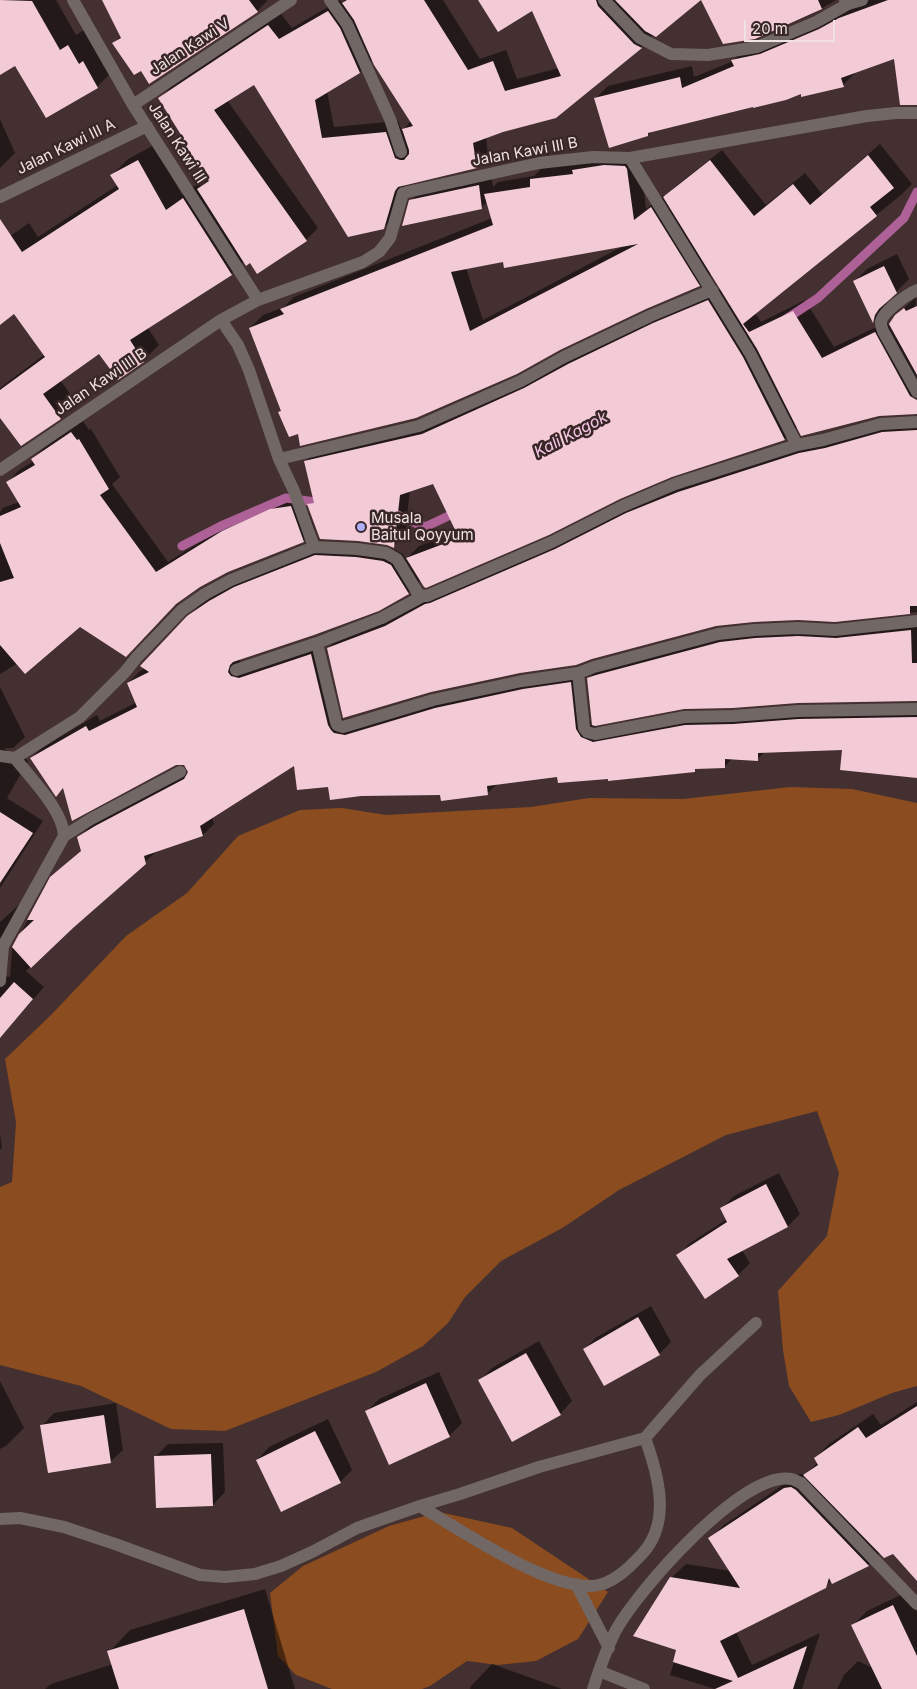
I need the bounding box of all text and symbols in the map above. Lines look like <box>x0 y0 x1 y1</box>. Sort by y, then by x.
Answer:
scale bar <box>747 10 838 42</box>
street label: Jalan Kawi V <box>147 15 233 79</box>
text: 20 m <box>752 19 788 38</box>
street label: Jalan Kawi III <box>144 99 210 187</box>
street label: Jalan Kawi III A <box>14 115 118 179</box>
street label: Jalan Kawi III B <box>471 134 579 170</box>
street label: Jalan Kawi III B <box>52 345 150 419</box>
water label: Kali Kagok <box>531 408 611 462</box>
place label: Musala Baitul Qoyyum <box>371 509 474 544</box>
marker: Musala Baitul Qoyyum <box>355 521 367 533</box>

